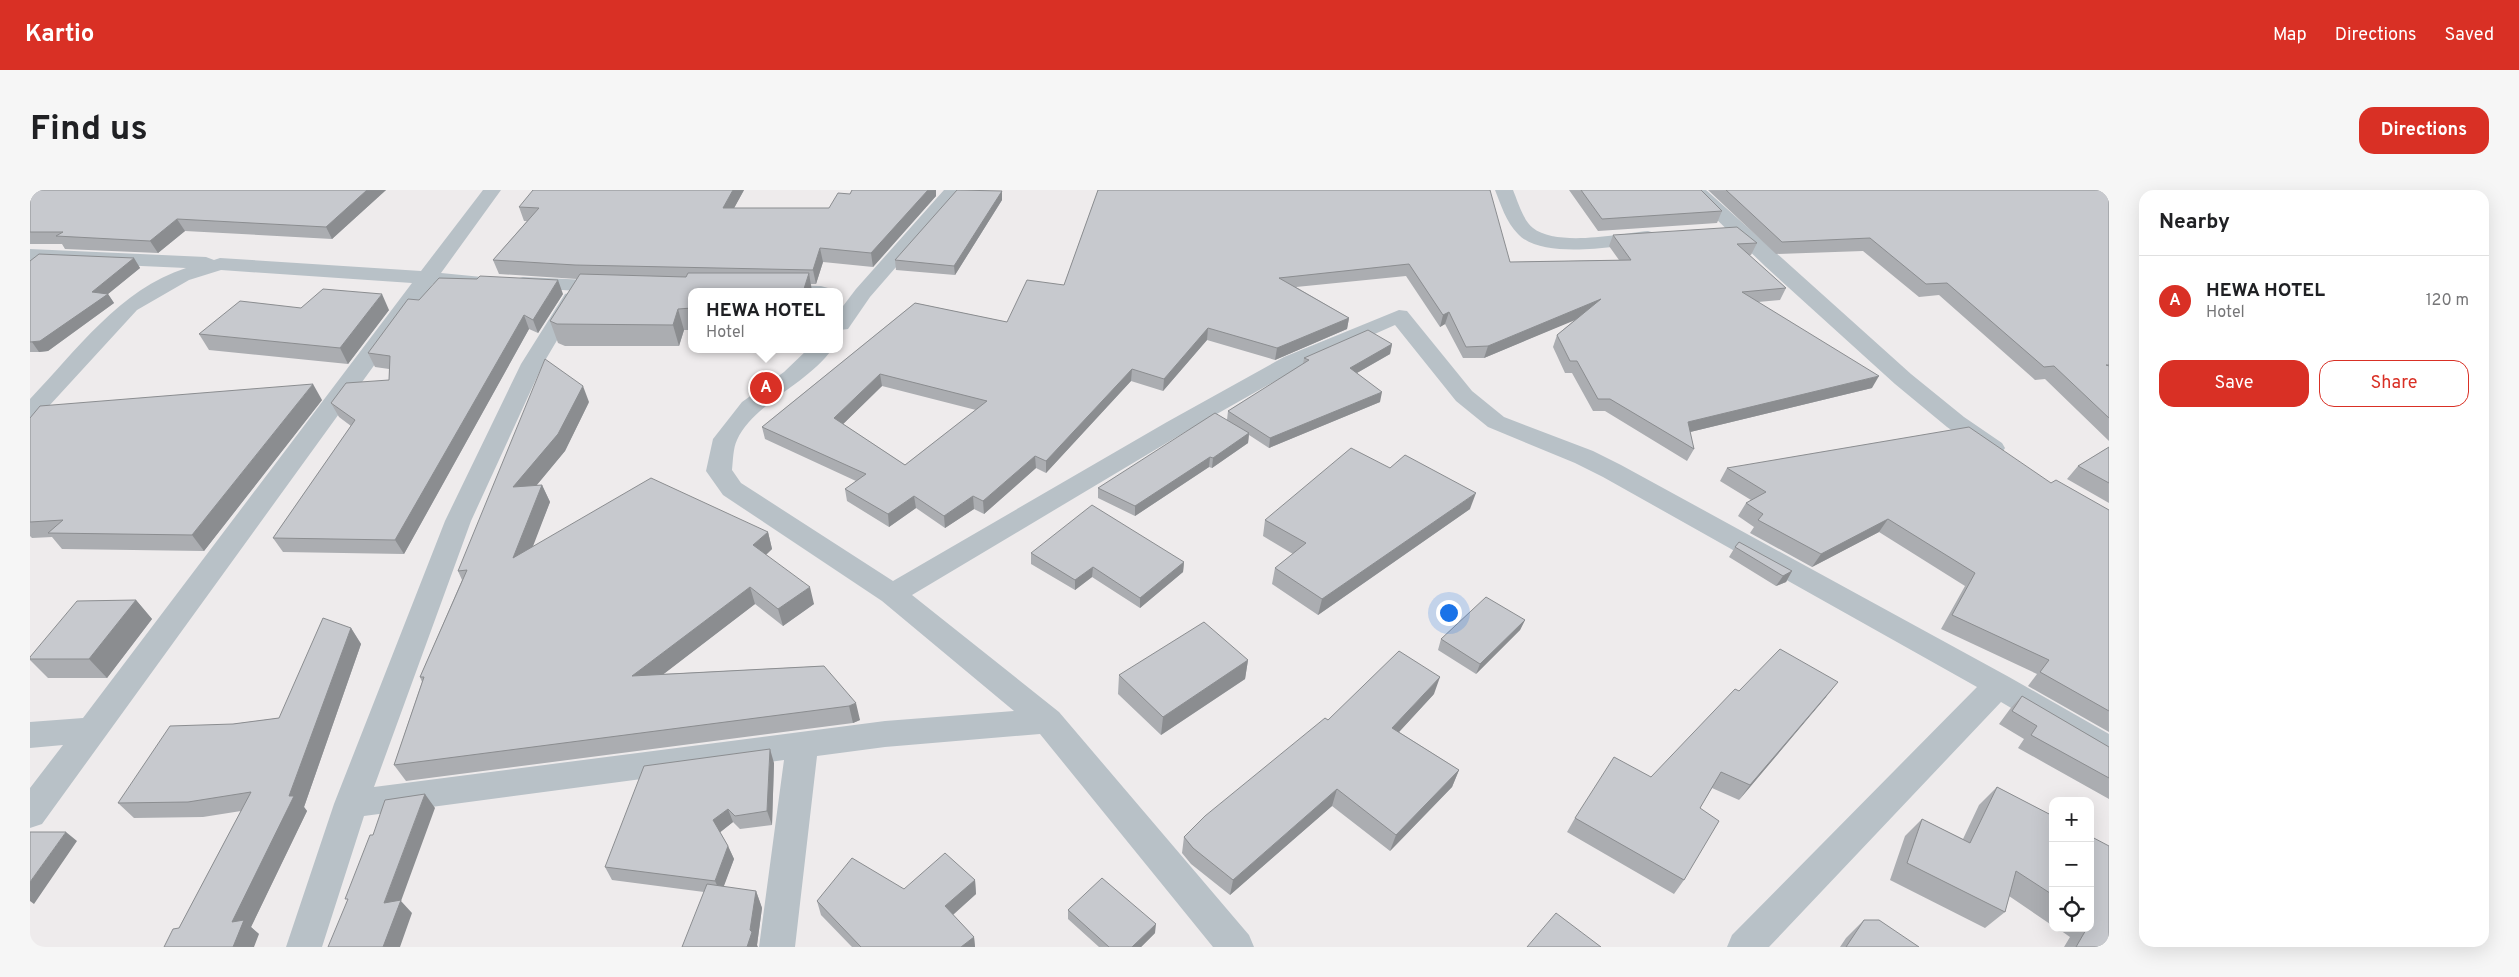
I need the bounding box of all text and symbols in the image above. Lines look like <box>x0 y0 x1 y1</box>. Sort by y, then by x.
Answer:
text: Kartio <box>25 20 94 50</box>
text: Map <box>2273 24 2307 47</box>
text: Directions <box>2335 24 2417 47</box>
text: Saved <box>2445 24 2494 47</box>
button: Directions <box>2359 107 2489 154</box>
text: Find us <box>30 108 148 152</box>
text: Nearby <box>2159 209 2230 236</box>
text: HEWA HOTEL <box>2206 279 2325 303</box>
popup <box>688 288 843 353</box>
text: A <box>2169 291 2181 311</box>
text: 120 m <box>2426 291 2469 311</box>
text: HEWA HOTEL <box>706 299 825 323</box>
text: Hotel <box>2206 303 2245 323</box>
text: Hotel <box>706 323 745 343</box>
button: Save <box>2159 360 2309 407</box>
button: Share <box>2319 360 2469 407</box>
pin: A <box>750 369 782 407</box>
your location <box>1436 600 1462 626</box>
map controls <box>2049 797 2094 932</box>
button: + <box>2049 797 2094 842</box>
button: − <box>2049 842 2094 887</box>
button: locate <box>2049 887 2094 932</box>

